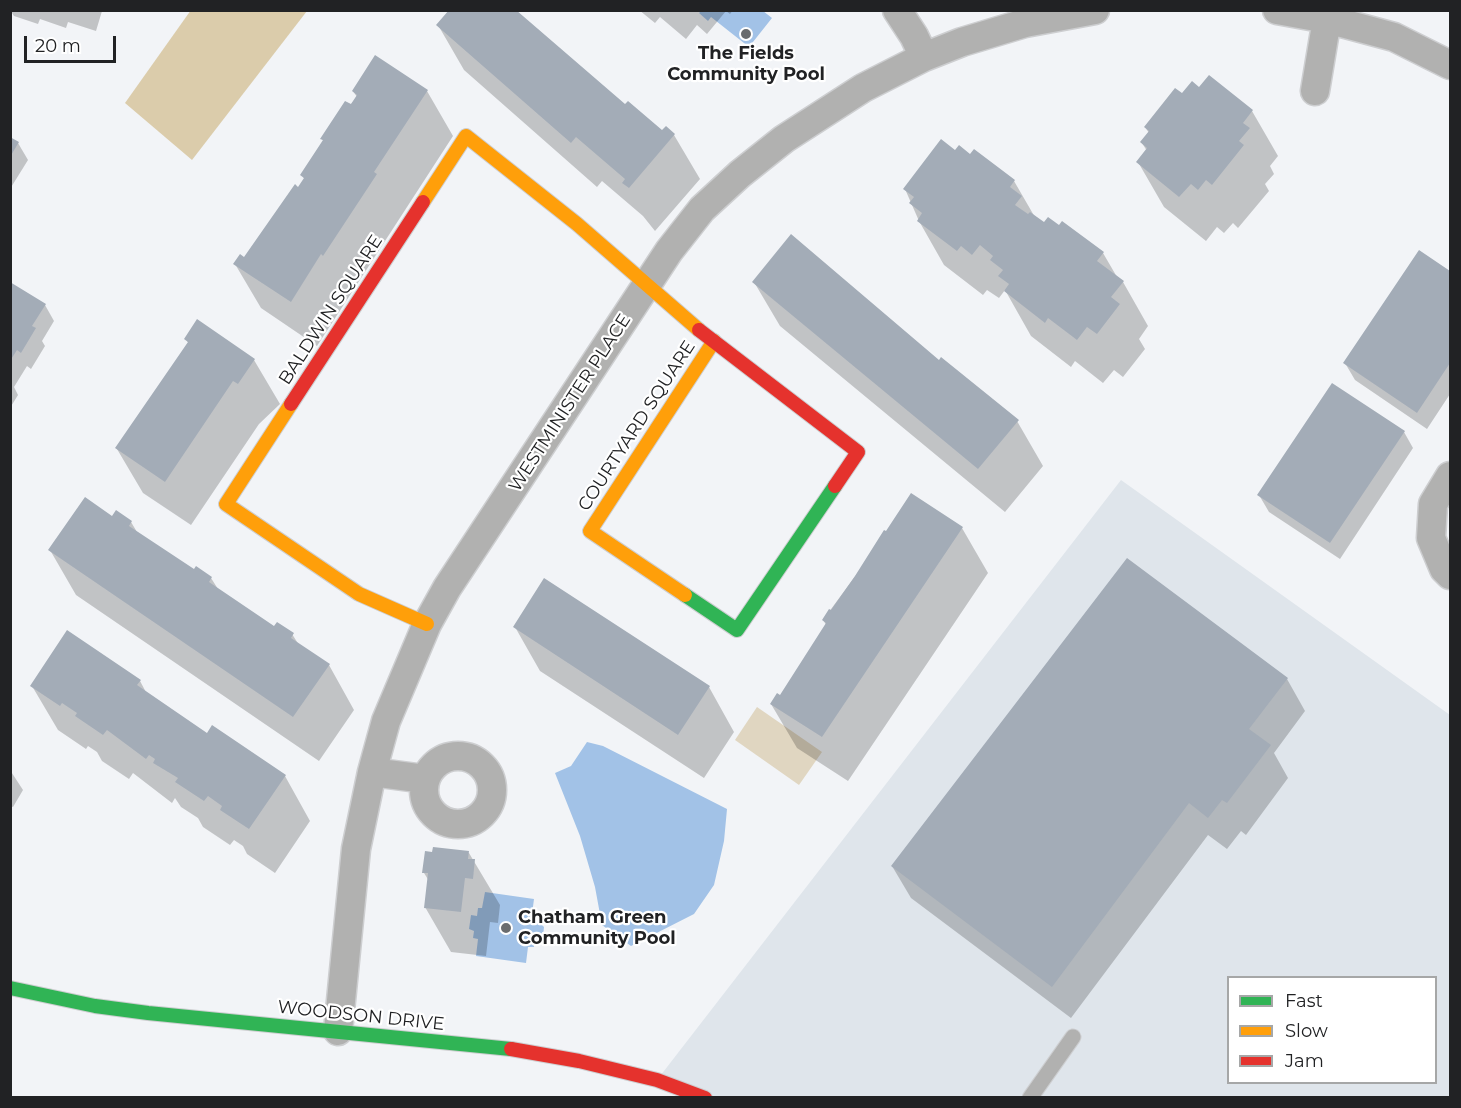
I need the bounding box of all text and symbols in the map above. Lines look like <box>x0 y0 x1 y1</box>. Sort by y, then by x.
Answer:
scale bar <box>27 24 118 62</box>
marker: The Fields Community Pool <box>739 27 753 41</box>
text: 20 m <box>35 35 81 57</box>
place label: The Fields Community Pool <box>667 43 825 86</box>
street label: BALDWIN SQUARE <box>275 231 387 389</box>
street label: WESTMINISTER PLACE <box>504 310 636 496</box>
street label: COURTYARD SQUARE <box>574 337 700 515</box>
place label: Chatham Green Community Pool <box>518 907 676 950</box>
marker: Chatham Green Community Pool <box>499 921 513 935</box>
legend <box>1227 976 1437 1084</box>
text: Fast <box>1285 990 1323 1012</box>
street label: WOODSON DRIVE <box>277 996 445 1036</box>
text: Slow <box>1285 1020 1328 1042</box>
text: Jam <box>1285 1050 1324 1072</box>

